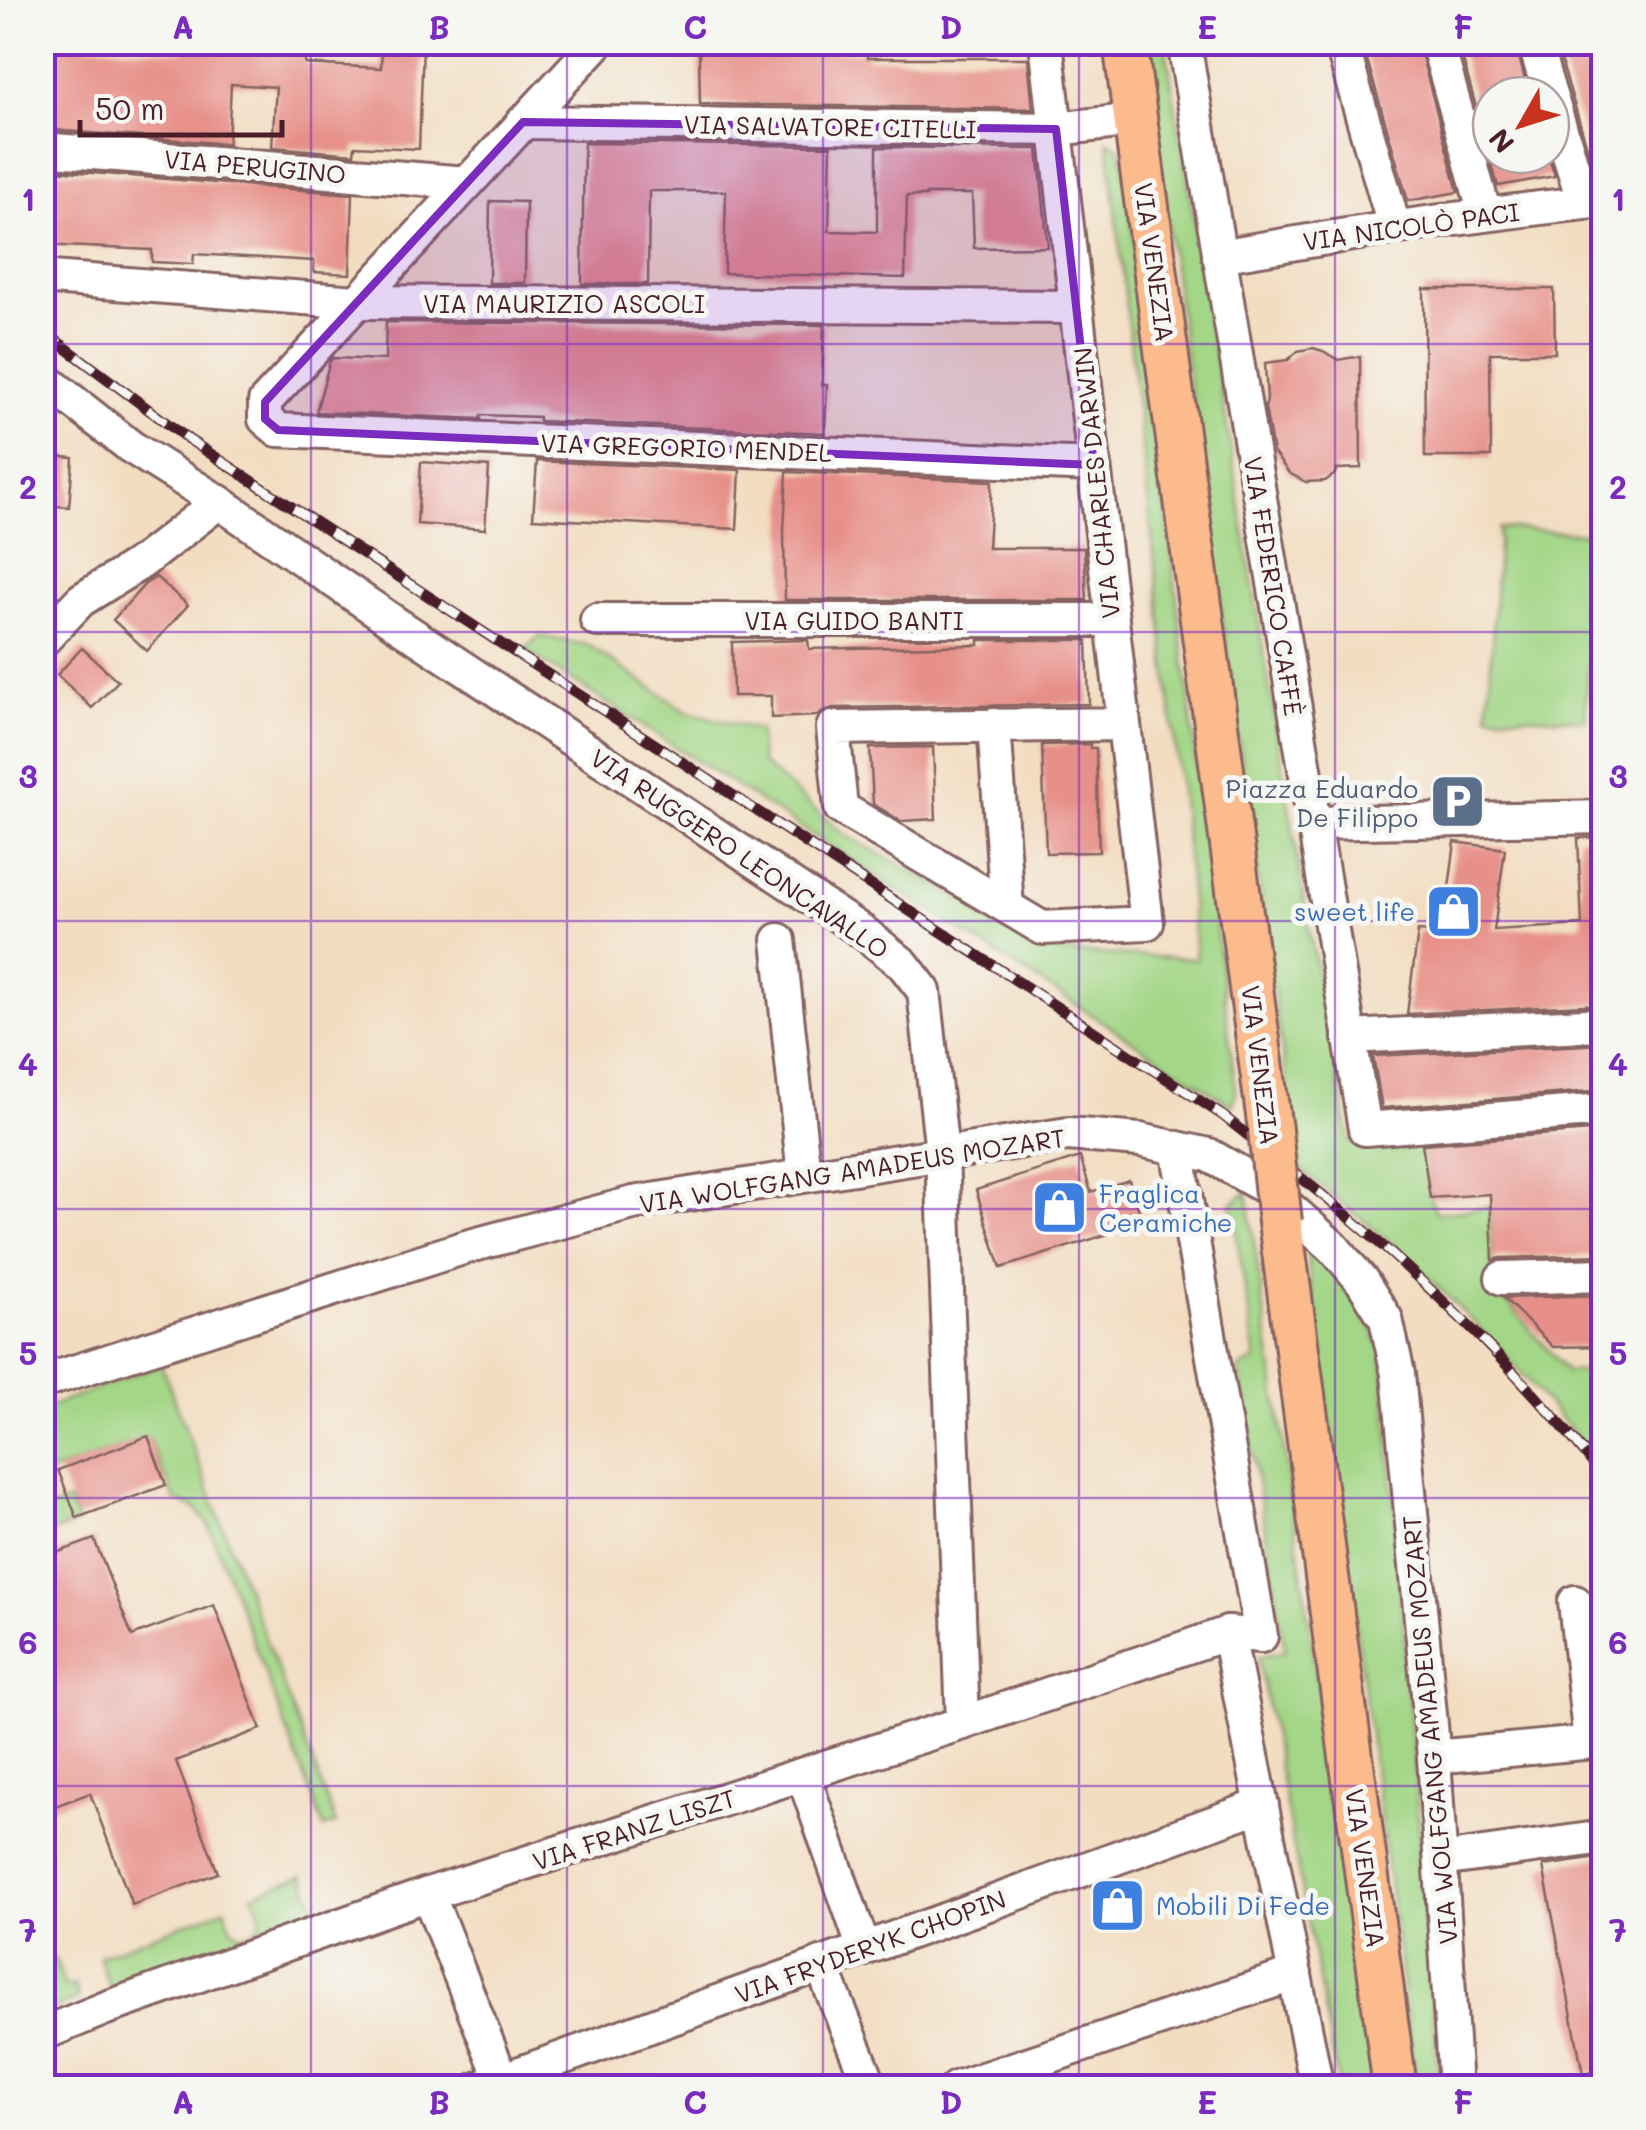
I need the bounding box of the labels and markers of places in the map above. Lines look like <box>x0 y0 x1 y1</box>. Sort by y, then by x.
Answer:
place label: Piazza Eduardo De Filippo <box>1225 772 1418 833</box>
parking icon: Piazza Eduardo De Filippo <box>1427 772 1487 832</box>
shop icon: sweet life <box>1424 881 1484 941</box>
place label: sweet life <box>1294 895 1415 927</box>
shop icon: Fraglica Ceramiche <box>1030 1177 1090 1237</box>
place label: Fraglica Ceramiche <box>1099 1177 1232 1238</box>
shop icon: Mobili Di Fede <box>1087 1875 1147 1935</box>
place label: Mobili Di Fede <box>1156 1889 1330 1921</box>

